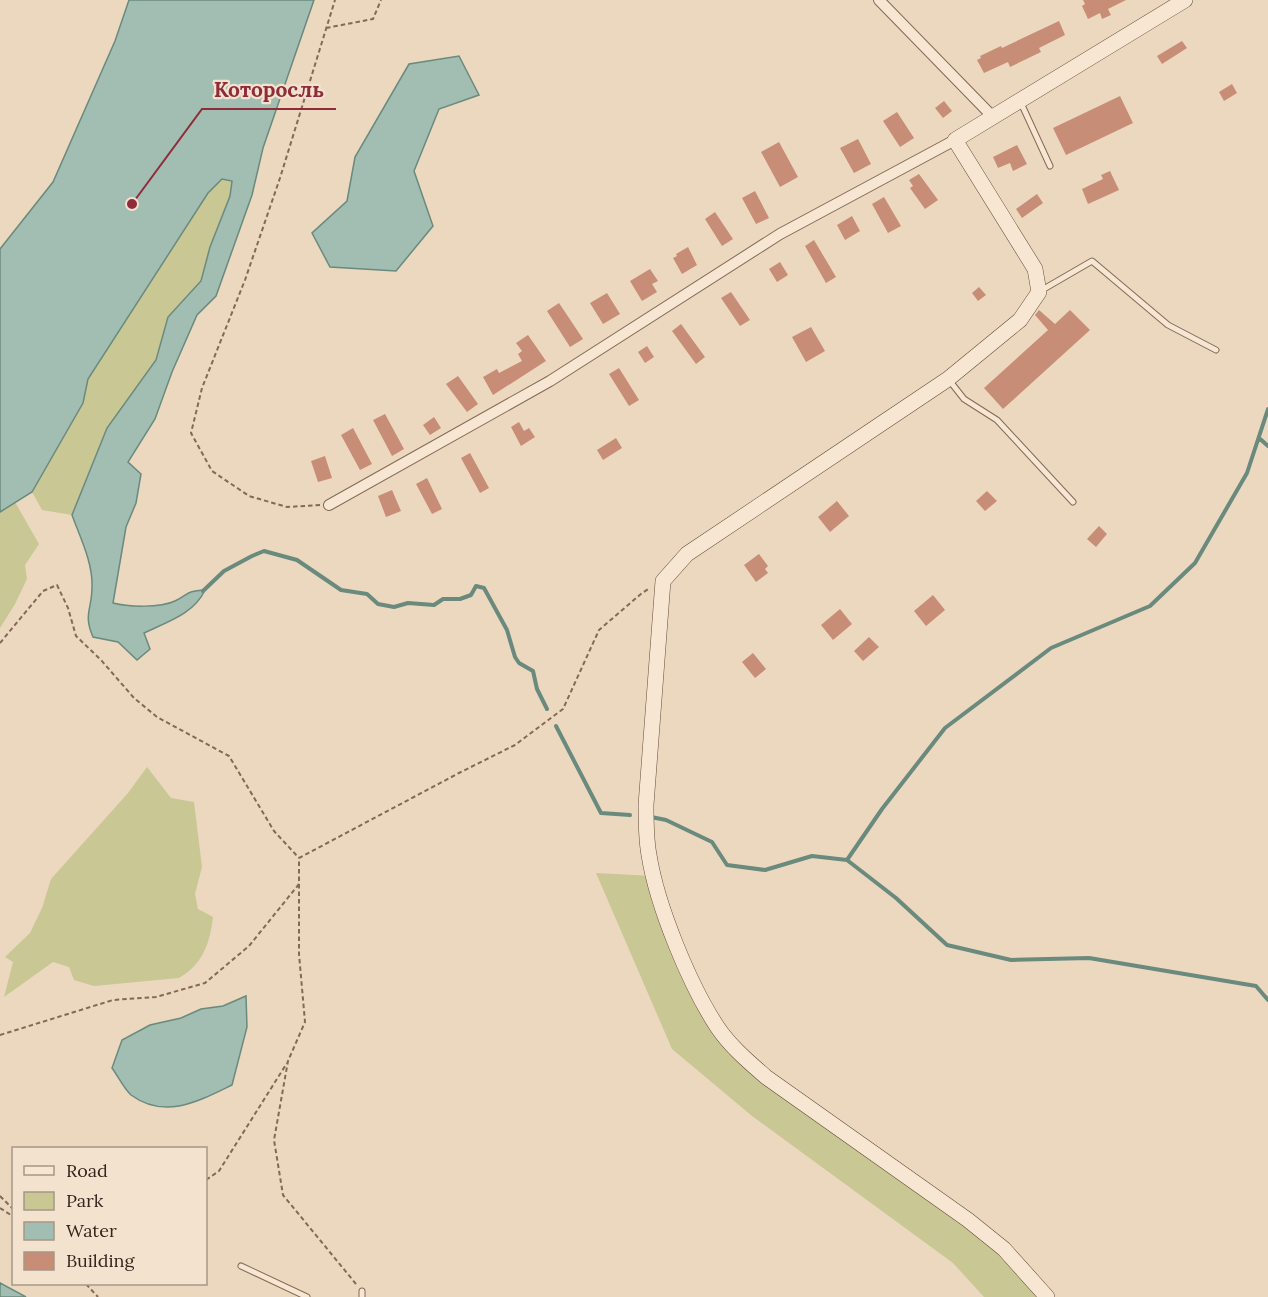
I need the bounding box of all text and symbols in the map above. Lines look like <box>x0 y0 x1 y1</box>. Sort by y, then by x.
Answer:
callout: Которосль <box>202 70 336 109</box>
text: Которосль <box>214 76 324 103</box>
legend <box>12 1147 207 1285</box>
text: Road <box>66 1159 108 1182</box>
text: Park <box>66 1189 104 1212</box>
text: Water <box>66 1219 117 1242</box>
text: Building <box>66 1249 136 1272</box>

